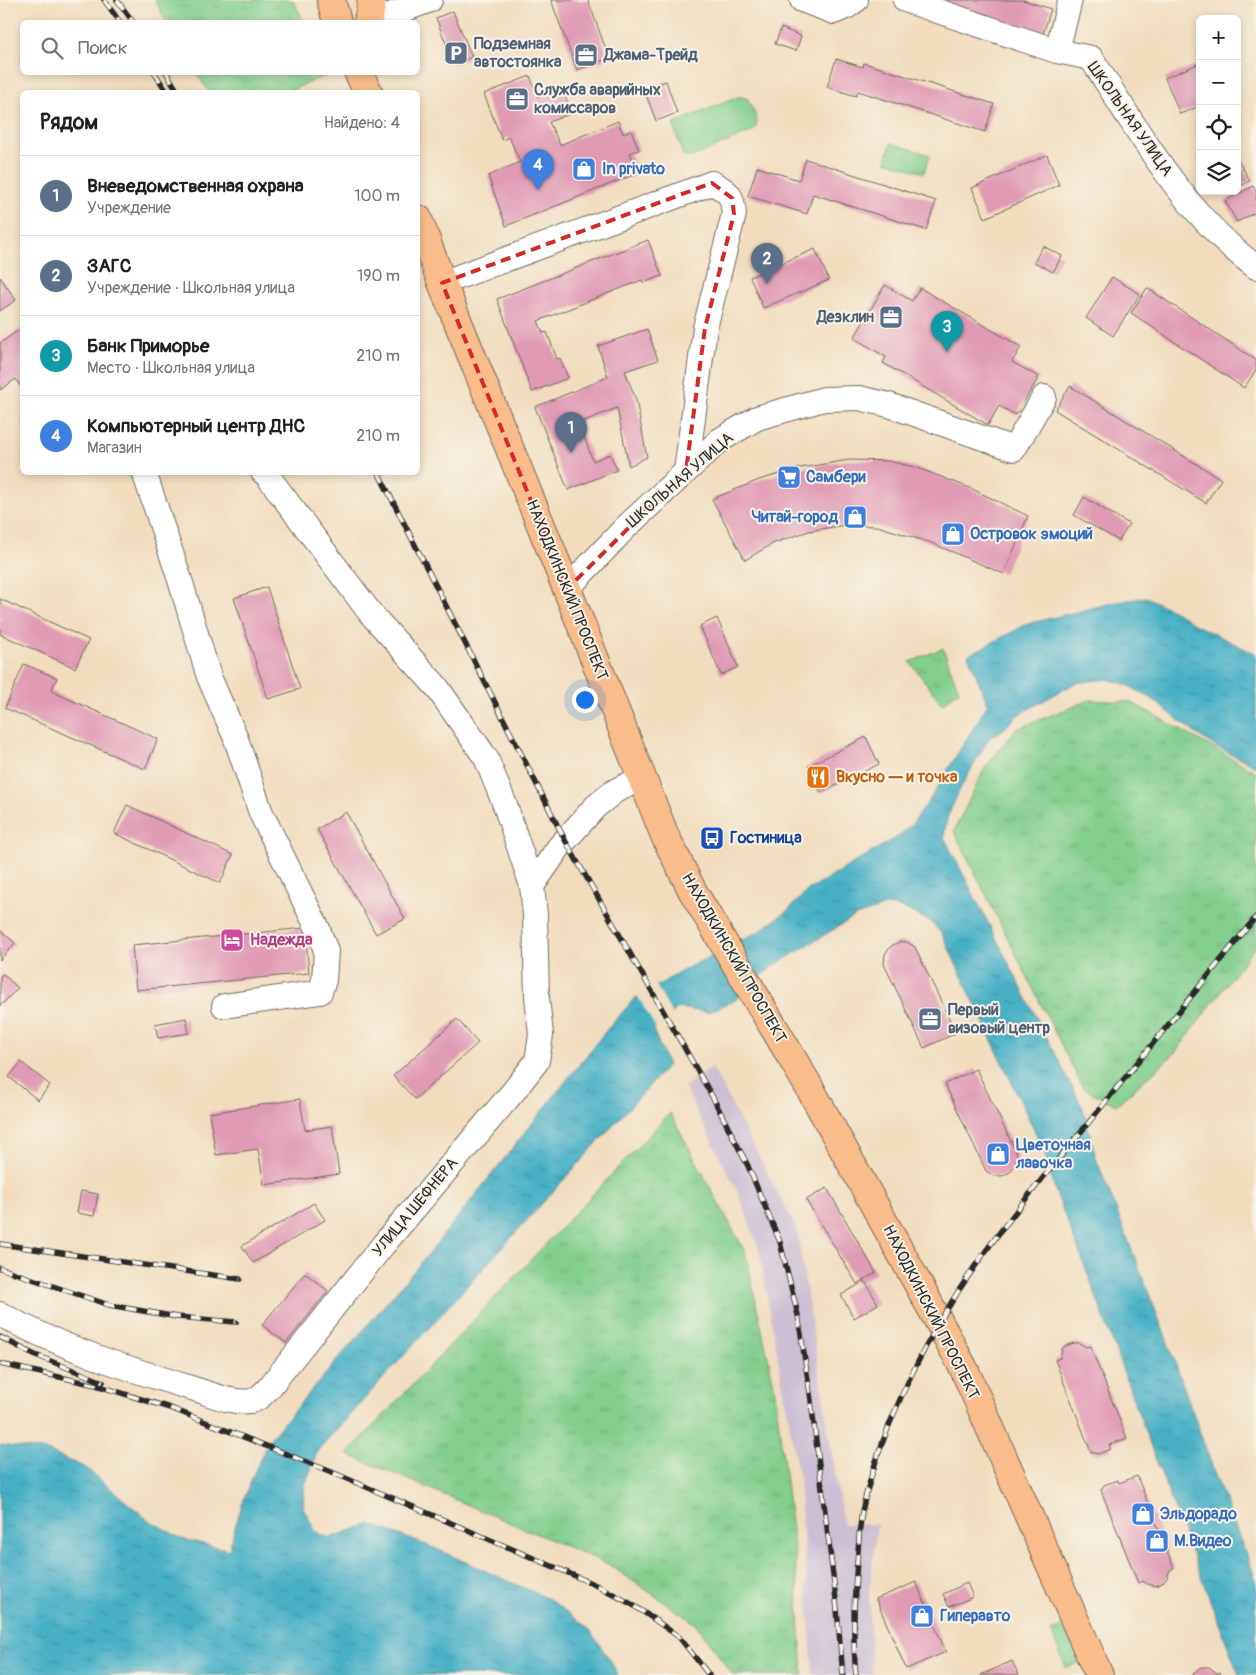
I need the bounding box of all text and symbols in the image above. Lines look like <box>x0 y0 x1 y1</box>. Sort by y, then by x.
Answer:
map controls <box>1196 15 1241 195</box>
button: + <box>1196 15 1241 60</box>
search box <box>20 20 420 75</box>
icon: search <box>38 34 66 62</box>
place label: Подземная автостоянка <box>474 34 562 72</box>
text: Поиск <box>78 36 128 60</box>
parking icon: Подземная автостоянка <box>443 40 469 66</box>
office icon: Джама-Трейд <box>573 42 599 68</box>
place label: Джама-Трейд <box>603 45 698 65</box>
street label: ШКОЛЬНАЯ УЛИЦА <box>1083 58 1177 180</box>
button: − <box>1196 60 1241 105</box>
place label: Служба аварийных комиссаров <box>534 80 661 118</box>
office icon: Служба аварийных комиссаров <box>504 86 530 112</box>
button: locate <box>1196 105 1241 150</box>
text: Рядом <box>40 109 98 136</box>
text: Найдено: 4 <box>324 113 400 133</box>
pin: 4 <box>522 149 554 190</box>
button: layers <box>1196 150 1241 195</box>
shop icon: In privato <box>571 156 597 182</box>
place label: In privato <box>602 159 665 179</box>
text: Вневедомственная охрана <box>87 174 304 198</box>
text: 1 <box>53 186 59 206</box>
text: 100 m <box>354 186 400 206</box>
text: Учреждение <box>87 198 171 218</box>
pin: 2 <box>751 243 783 284</box>
text: ЗАГС <box>87 254 132 278</box>
text: 2 <box>52 266 60 286</box>
text: 190 m <box>357 266 400 286</box>
text: Учреждение · Школьная улица <box>87 278 295 298</box>
office icon: Дезклин <box>878 304 904 330</box>
place label: Дезклин <box>816 307 874 327</box>
pin: 3 <box>931 311 963 352</box>
text: Банк Приморье <box>87 334 209 358</box>
text: 3 <box>52 346 60 366</box>
text: 210 m <box>356 346 400 366</box>
text: Место · Школьная улица <box>87 358 255 378</box>
pin: 1 <box>555 412 587 453</box>
text: Компьютерный центр ДНС <box>87 414 305 438</box>
text: 4 <box>51 426 61 446</box>
text: 210 m <box>356 426 400 446</box>
street label: ШКОЛЬНАЯ УЛИЦА <box>622 428 738 532</box>
text: Магазин <box>87 438 142 458</box>
supermarket icon: Самбери <box>776 464 802 490</box>
place label: Самбери <box>806 467 866 487</box>
street label: НАХОДКИНСКИЙ ПРОСПЕКТ <box>522 497 612 683</box>
shop icon: Читай-город <box>842 504 868 530</box>
place label: Читай-город <box>752 507 838 527</box>
shop icon: Островок эмоций <box>940 521 966 547</box>
place label: Островок эмоций <box>970 524 1093 544</box>
your location <box>572 687 598 713</box>
restaurant icon: Вкусно — и точка <box>805 764 831 790</box>
place label: Вкусно — и точка <box>836 767 958 787</box>
bus stop icon: Гостиница <box>699 825 725 851</box>
place label: Гостиница <box>730 828 802 848</box>
street label: НАХОДКИНСКИЙ ПРОСПЕКТ <box>677 869 791 1047</box>
hotel icon: Надежда <box>219 927 245 953</box>
place label: Надежда <box>250 930 313 950</box>
place label: Первый визовый центр <box>948 1000 1051 1038</box>
office icon: Первый визовый центр <box>917 1006 943 1032</box>
place label: Цветочная лавочка <box>1015 1135 1091 1173</box>
shop icon: Цветочная лавочка <box>985 1141 1011 1167</box>
street label: УЛИЦА ШЕФНЕРА <box>368 1153 462 1261</box>
street label: НАХОДКИНСКИЙ ПРОСПЕКТ <box>878 1221 984 1403</box>
shop icon: Эльдорадо <box>1130 1501 1156 1527</box>
place label: Эльдорадо <box>1160 1504 1237 1524</box>
shop icon: М.Видео <box>1144 1528 1170 1554</box>
place label: М.Видео <box>1174 1531 1232 1551</box>
shop icon: Гиперавто <box>909 1603 935 1629</box>
place label: Гиперавто <box>940 1606 1011 1626</box>

